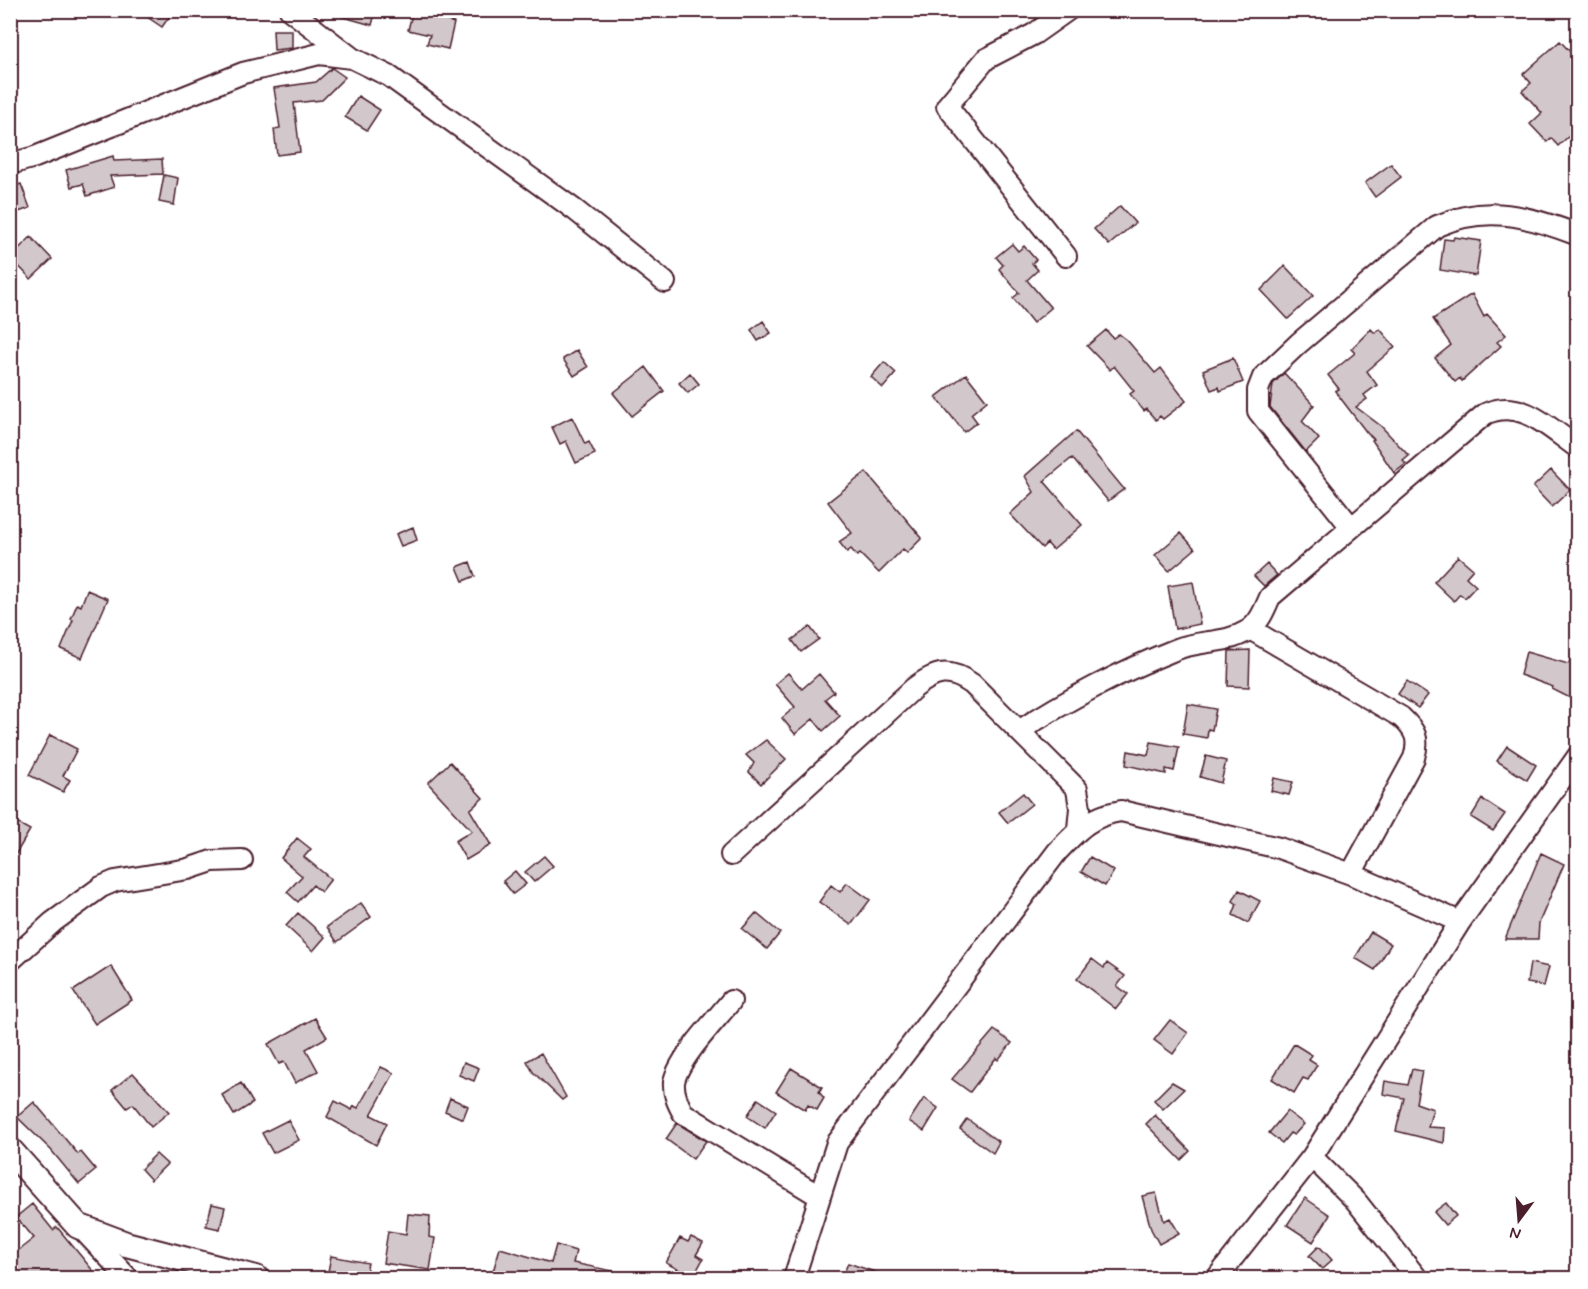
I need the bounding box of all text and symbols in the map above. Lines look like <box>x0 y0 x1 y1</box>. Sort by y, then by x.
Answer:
north arrow <box>1489 1190 1549 1250</box>
text: N <box>1507 1221 1523 1245</box>

